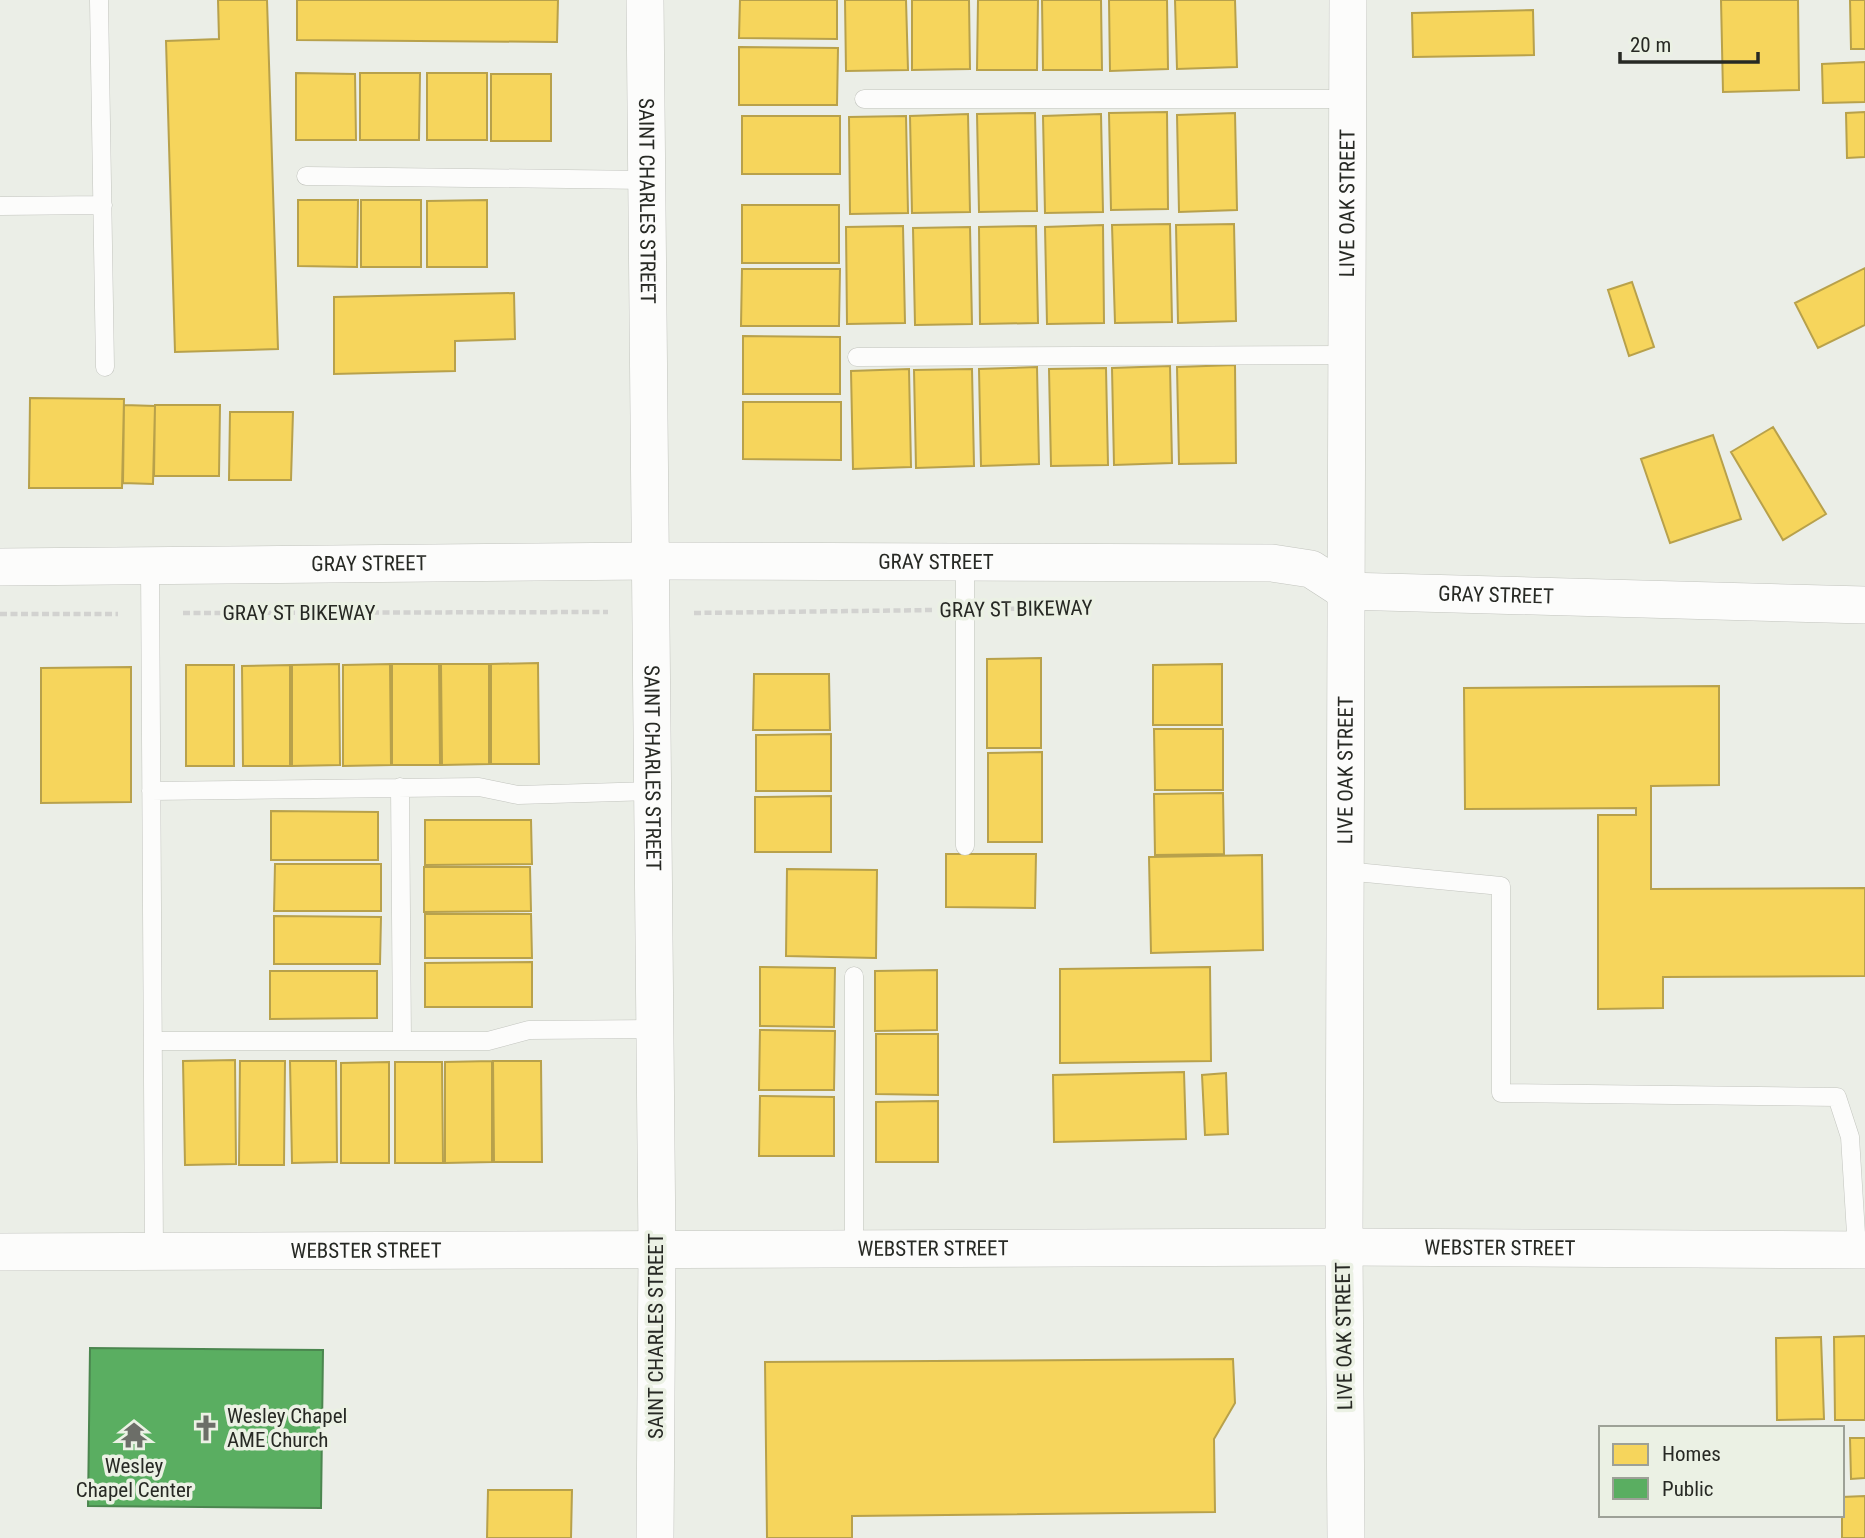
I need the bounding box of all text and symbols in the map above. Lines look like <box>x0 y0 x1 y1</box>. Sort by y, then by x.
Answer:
scale bar <box>1620 21 1758 65</box>
text: 20 m <box>1630 33 1671 57</box>
street label: SAINT CHARLES STREET <box>634 98 660 304</box>
street label: LIVE OAK STREET <box>1335 129 1360 277</box>
street label: GRAY STREET <box>878 550 994 574</box>
street label: GRAY STREET <box>311 551 427 576</box>
street label: GRAY STREET <box>1438 582 1554 609</box>
street label: GRAY ST BIKEWAY <box>939 596 1093 622</box>
street label: GRAY ST BIKEWAY <box>222 601 376 625</box>
street label: SAINT CHARLES STREET <box>639 665 665 871</box>
street label: LIVE OAK STREET <box>1333 696 1358 844</box>
street label: SAINT CHARLES STREET <box>644 1233 668 1439</box>
street label: WEBSTER STREET <box>1424 1235 1576 1260</box>
street label: WEBSTER STREET <box>857 1236 1009 1261</box>
street label: WEBSTER STREET <box>290 1238 442 1263</box>
street label: LIVE OAK STREET <box>1331 1262 1357 1410</box>
place label: Wesley Chapel AME Church <box>227 1404 347 1452</box>
church icon: Wesley Chapel AME Church <box>191 1413 221 1443</box>
temple icon: Wesley Chapel Center <box>119 1420 149 1450</box>
legend <box>1599 1426 1844 1517</box>
text: Homes <box>1662 1442 1721 1466</box>
place label: Wesley Chapel Center <box>76 1454 192 1502</box>
text: Public <box>1662 1477 1714 1501</box>

